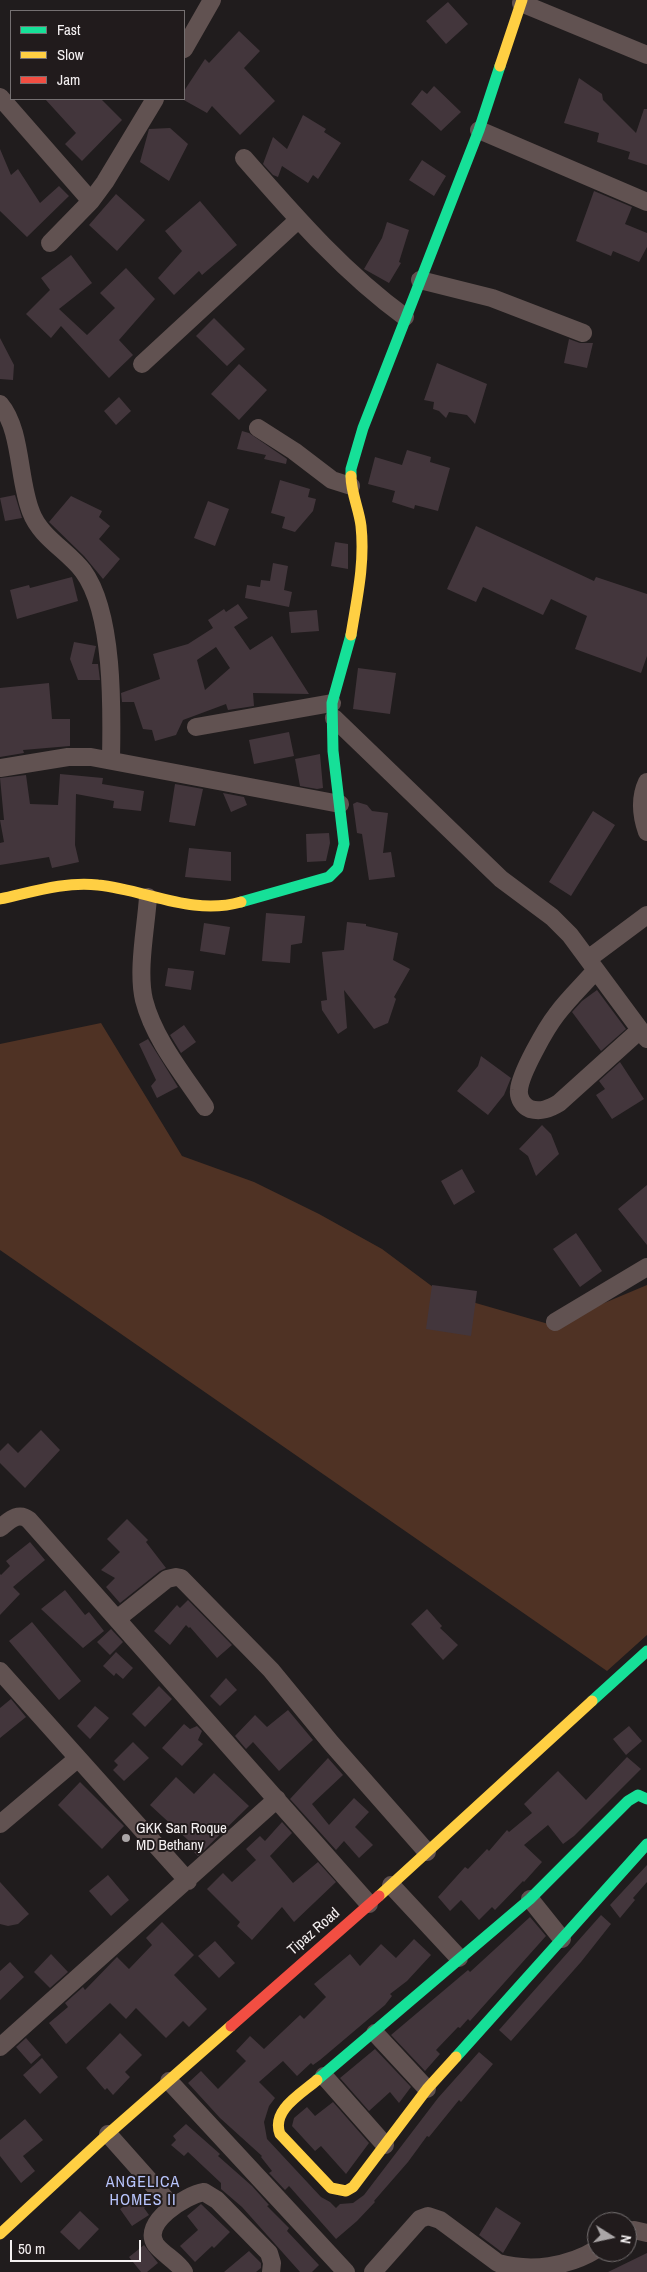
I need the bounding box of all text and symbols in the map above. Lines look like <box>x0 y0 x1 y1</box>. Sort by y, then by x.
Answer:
legend <box>10 10 185 100</box>
text: Fast <box>57 19 80 40</box>
text: Slow <box>57 44 84 65</box>
text: Jam <box>57 69 80 90</box>
place label: GKK San Roque MD Bethany <box>136 1820 227 1855</box>
marker: GKK San Roque MD Bethany <box>120 1832 132 1844</box>
street label: Tipaz Road <box>284 1904 344 1960</box>
district label: ANGELICA HOMES II <box>105 2173 181 2211</box>
north arrow <box>587 2212 637 2262</box>
scale bar <box>12 2230 144 2262</box>
text: N <box>616 2234 635 2245</box>
text: 50 m <box>18 2238 45 2259</box>

